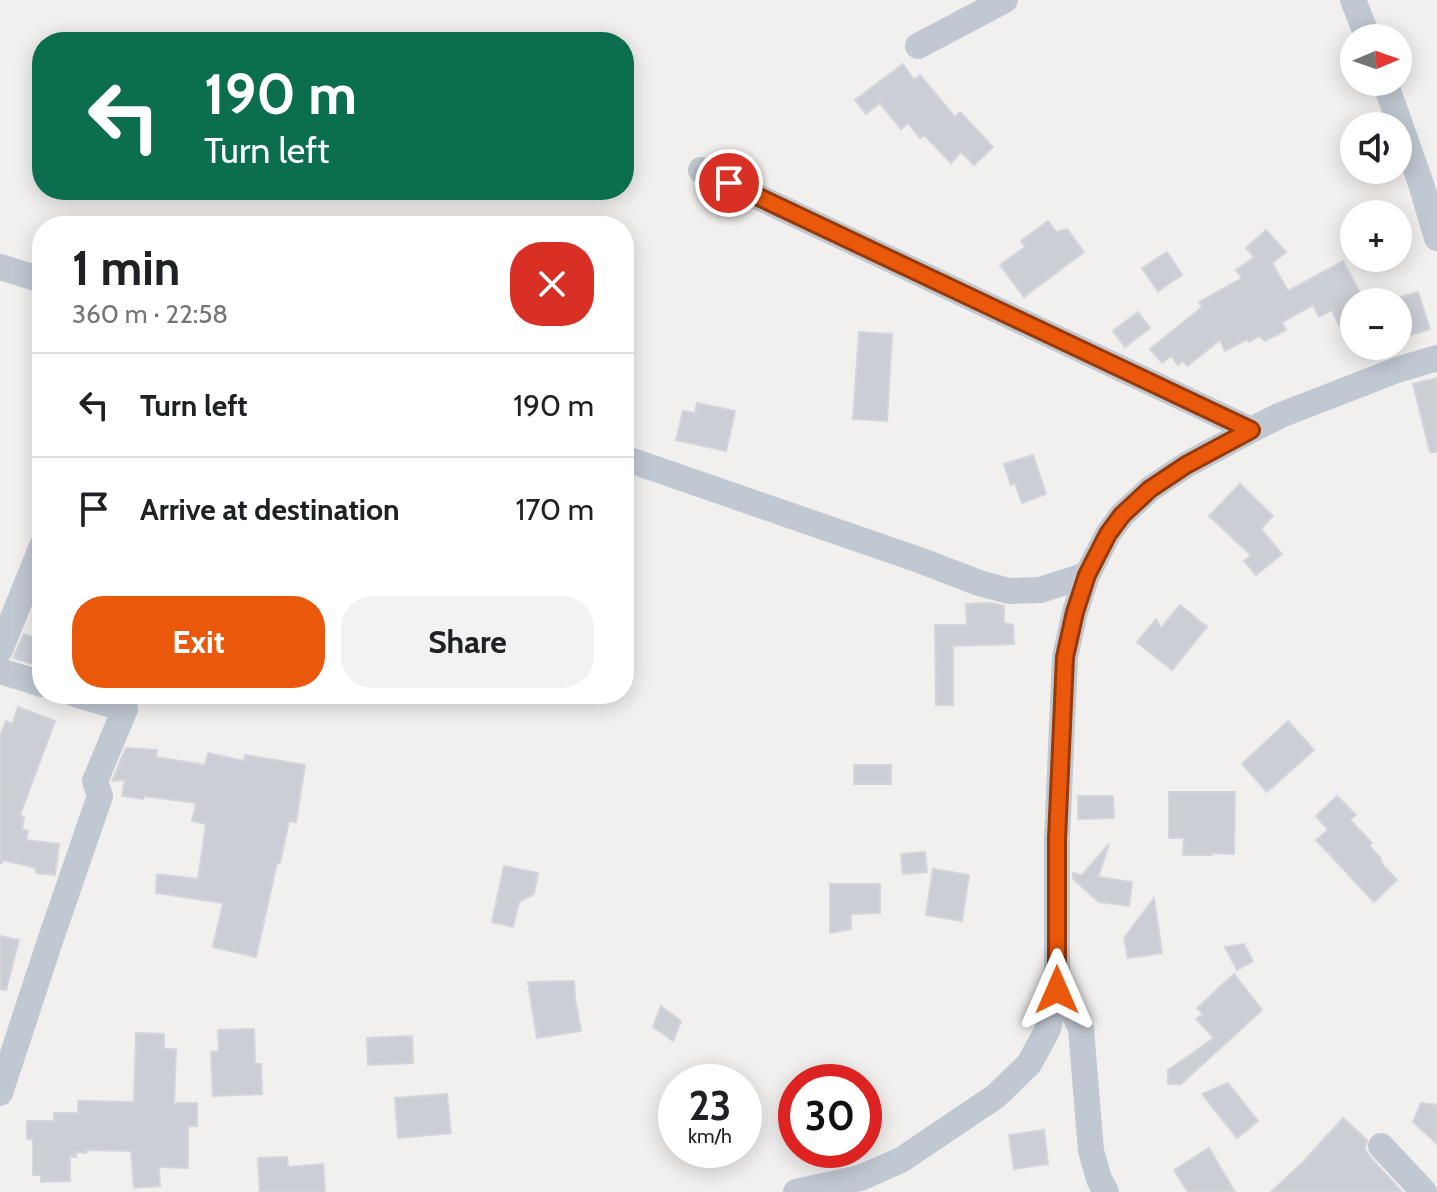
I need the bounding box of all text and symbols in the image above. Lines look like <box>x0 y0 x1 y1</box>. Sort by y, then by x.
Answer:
north arrow <box>1340 24 1412 96</box>
map controls <box>1340 24 1412 360</box>
text: 190 m <box>204 60 357 128</box>
icon: left <box>72 64 176 168</box>
button: sound <box>1340 112 1412 184</box>
text: Turn left <box>204 128 329 172</box>
pin <box>695 149 763 217</box>
icon: arrive <box>707 161 751 205</box>
button: + <box>1340 200 1412 272</box>
text: 1 min <box>72 239 180 297</box>
button: close <box>510 242 594 326</box>
button: − <box>1340 288 1412 360</box>
text: 360 m · 22:58 <box>72 298 228 330</box>
icon: left <box>72 383 116 427</box>
text: Turn left <box>140 387 248 424</box>
text: 190 m <box>513 387 594 424</box>
icon: arrive <box>72 487 116 531</box>
text: Arrive at destination <box>140 491 400 528</box>
text: 170 m <box>515 491 594 528</box>
button: Exit <box>72 596 325 688</box>
button: Share <box>341 596 594 688</box>
position arrow <box>1015 948 1099 1032</box>
speed limit sign: 30 <box>778 1064 882 1168</box>
text: 23 <box>689 1081 731 1130</box>
text: km/h <box>688 1124 732 1148</box>

